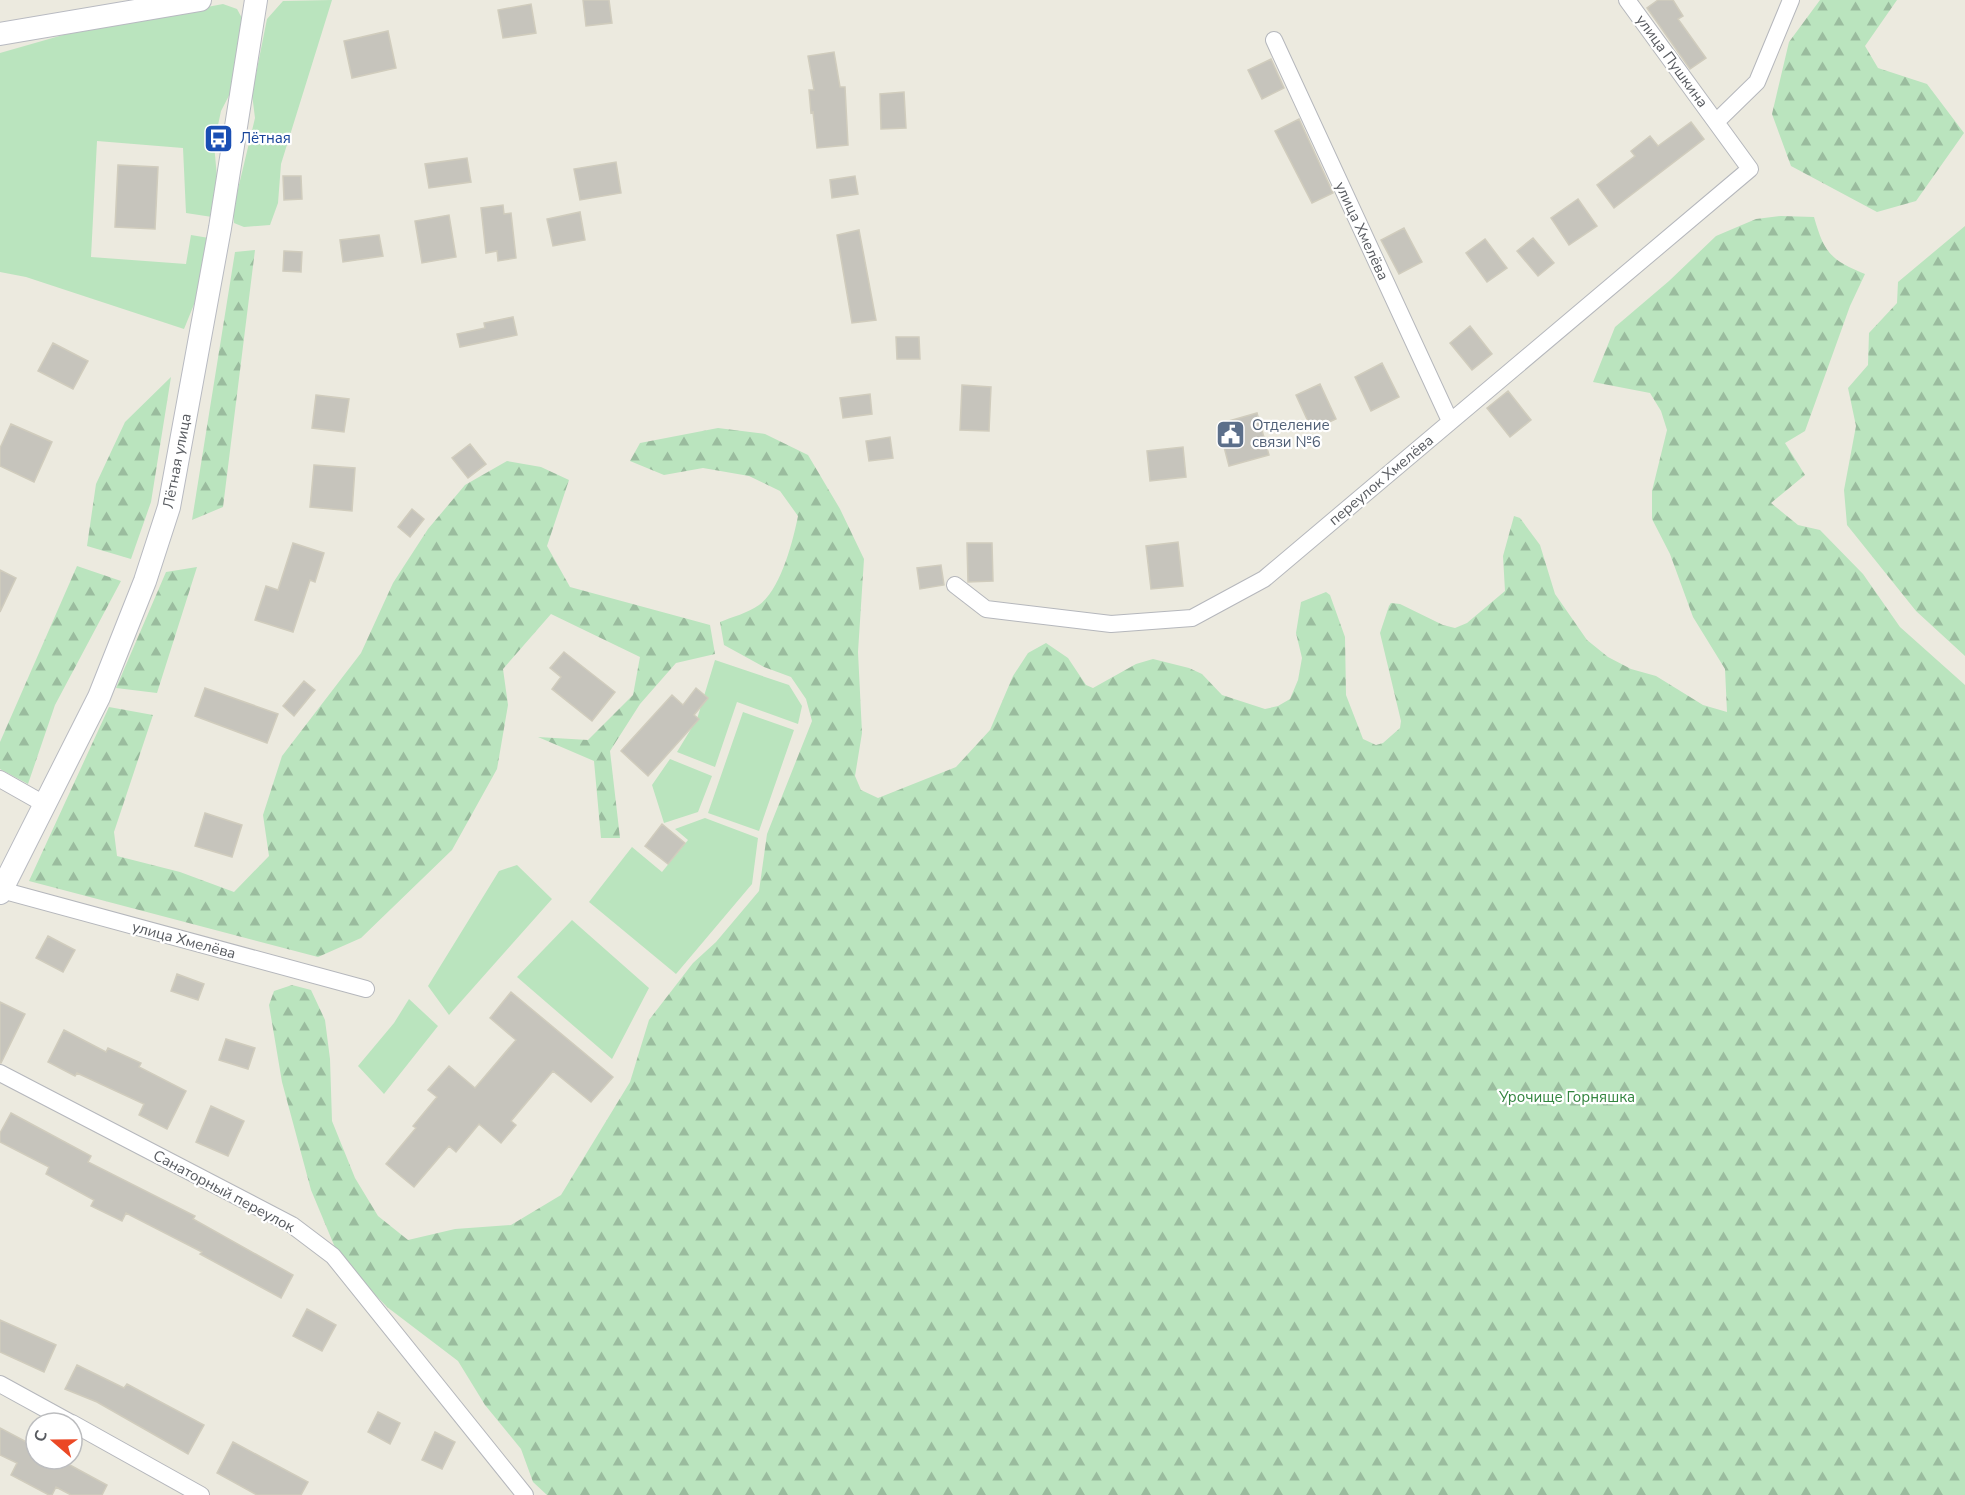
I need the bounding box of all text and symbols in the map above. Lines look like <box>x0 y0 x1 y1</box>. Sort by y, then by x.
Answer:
street label: улица Пушкина <box>1631 10 1713 112</box>
bus stop icon: Лётная <box>203 122 235 154</box>
place label: Лётная <box>240 128 291 148</box>
street label: улица Хмелёва <box>1330 179 1394 283</box>
street label: Лётная улица <box>158 412 196 510</box>
place label: Отделение связи №6 <box>1252 415 1330 452</box>
public building icon: Отделение связи №6 <box>1215 418 1247 450</box>
street label: переулок Хмелёва <box>1324 430 1438 530</box>
street label: улица Хмелёва <box>130 917 238 963</box>
park label: Урочище Горняшка <box>1498 1087 1635 1107</box>
street label: Санаторный переулок <box>150 1145 298 1237</box>
north arrow <box>24 1411 84 1471</box>
text: С <box>29 1427 53 1445</box>

